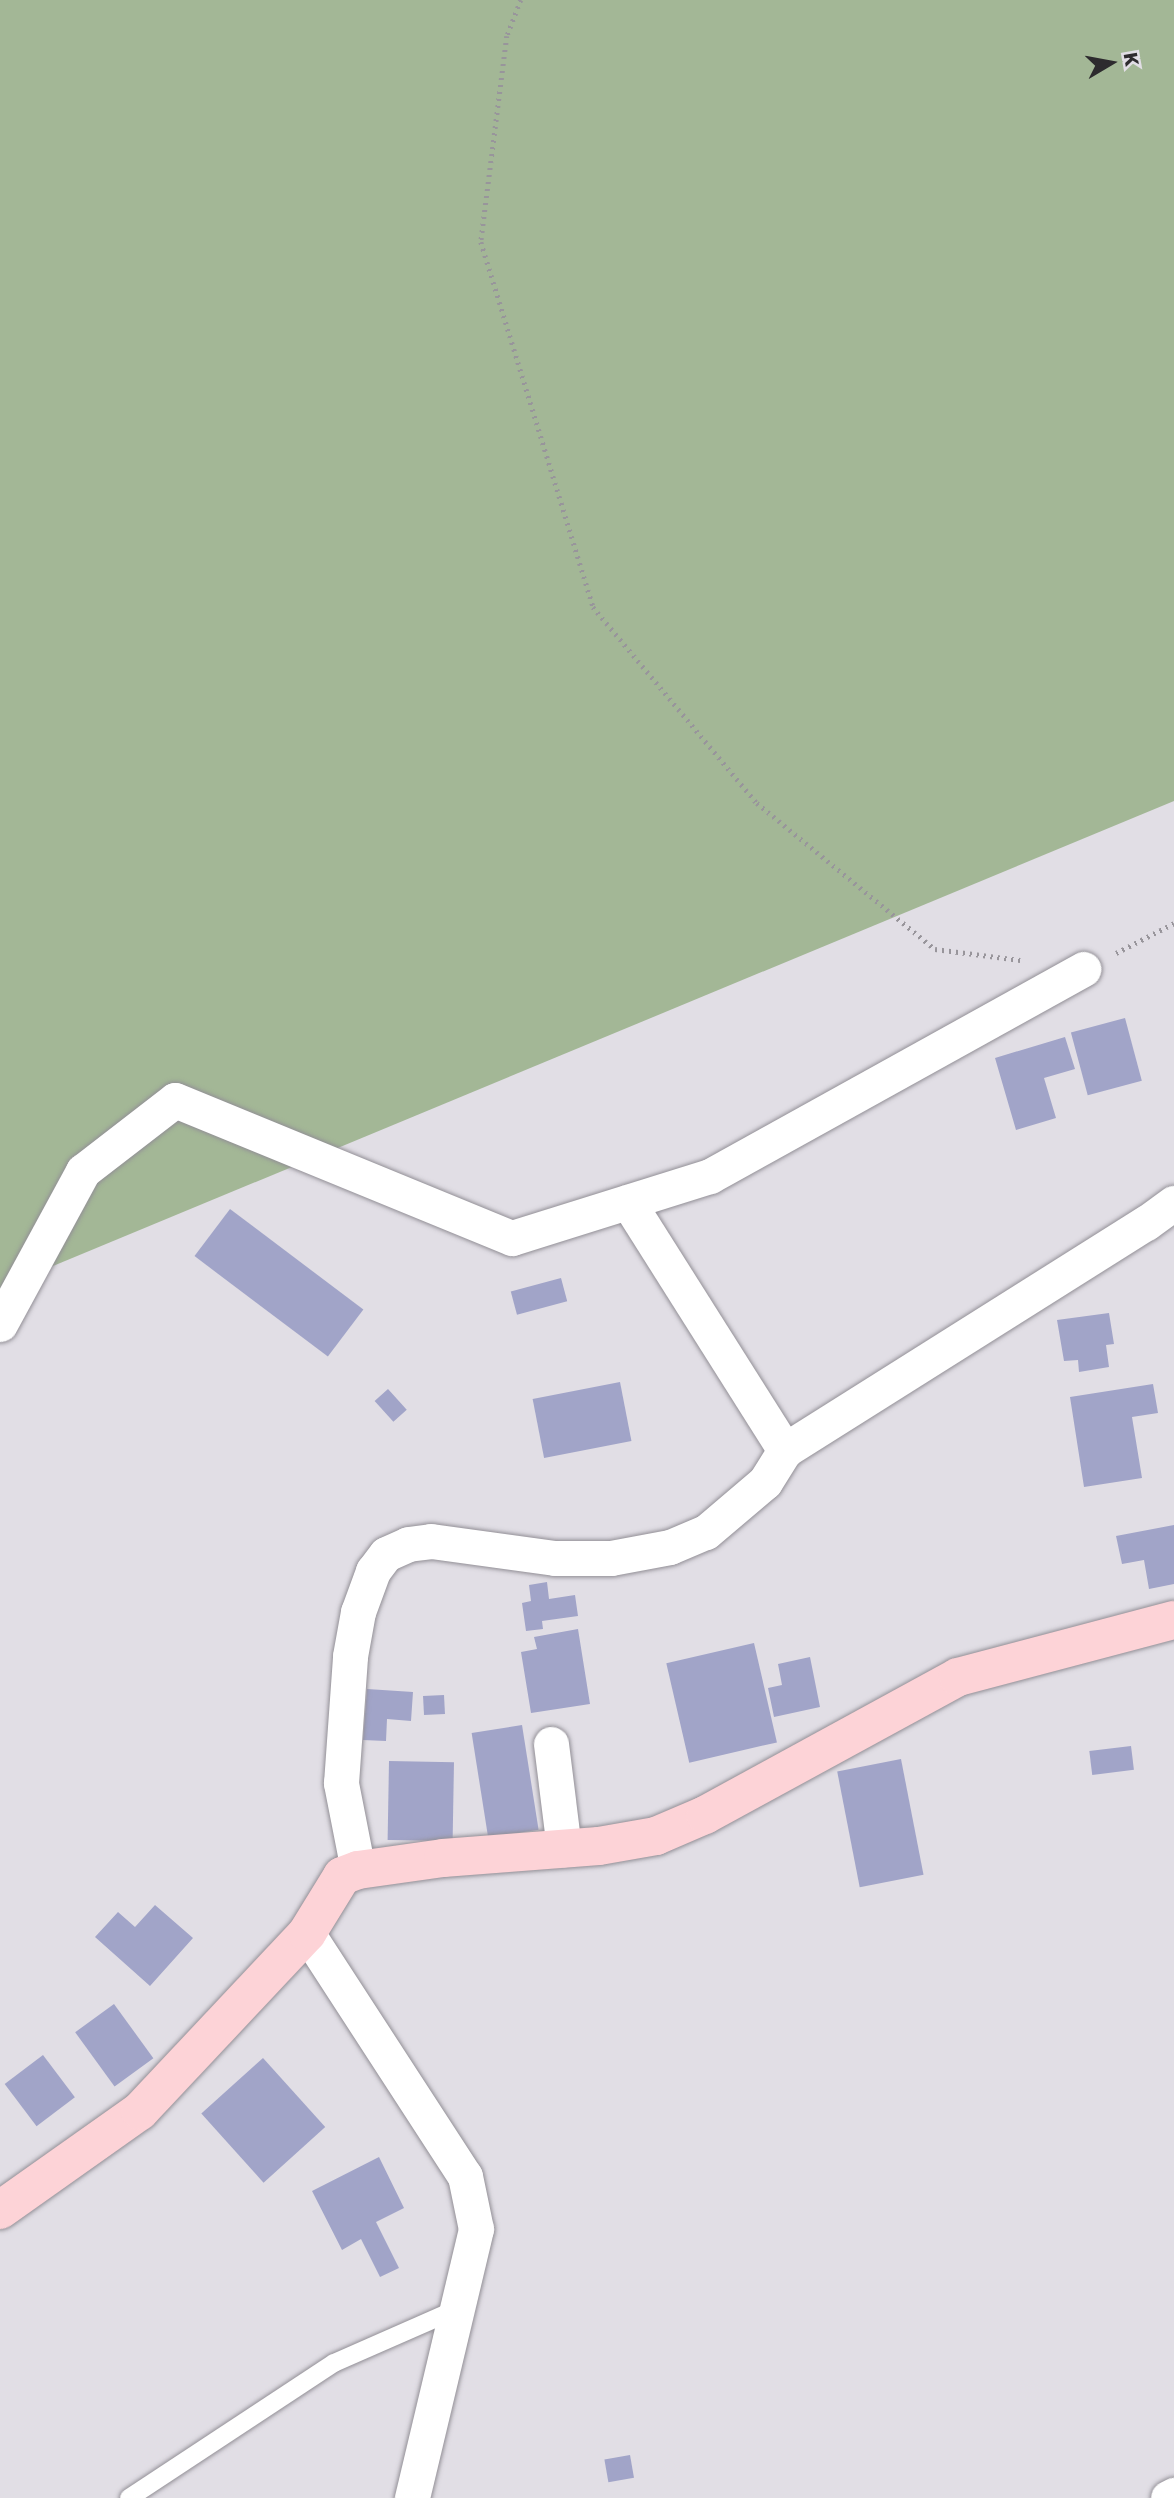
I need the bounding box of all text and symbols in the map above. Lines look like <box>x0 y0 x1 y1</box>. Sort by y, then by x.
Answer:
north arrow <box>1076 28 1146 98</box>
text: K <box>1120 50 1145 68</box>

